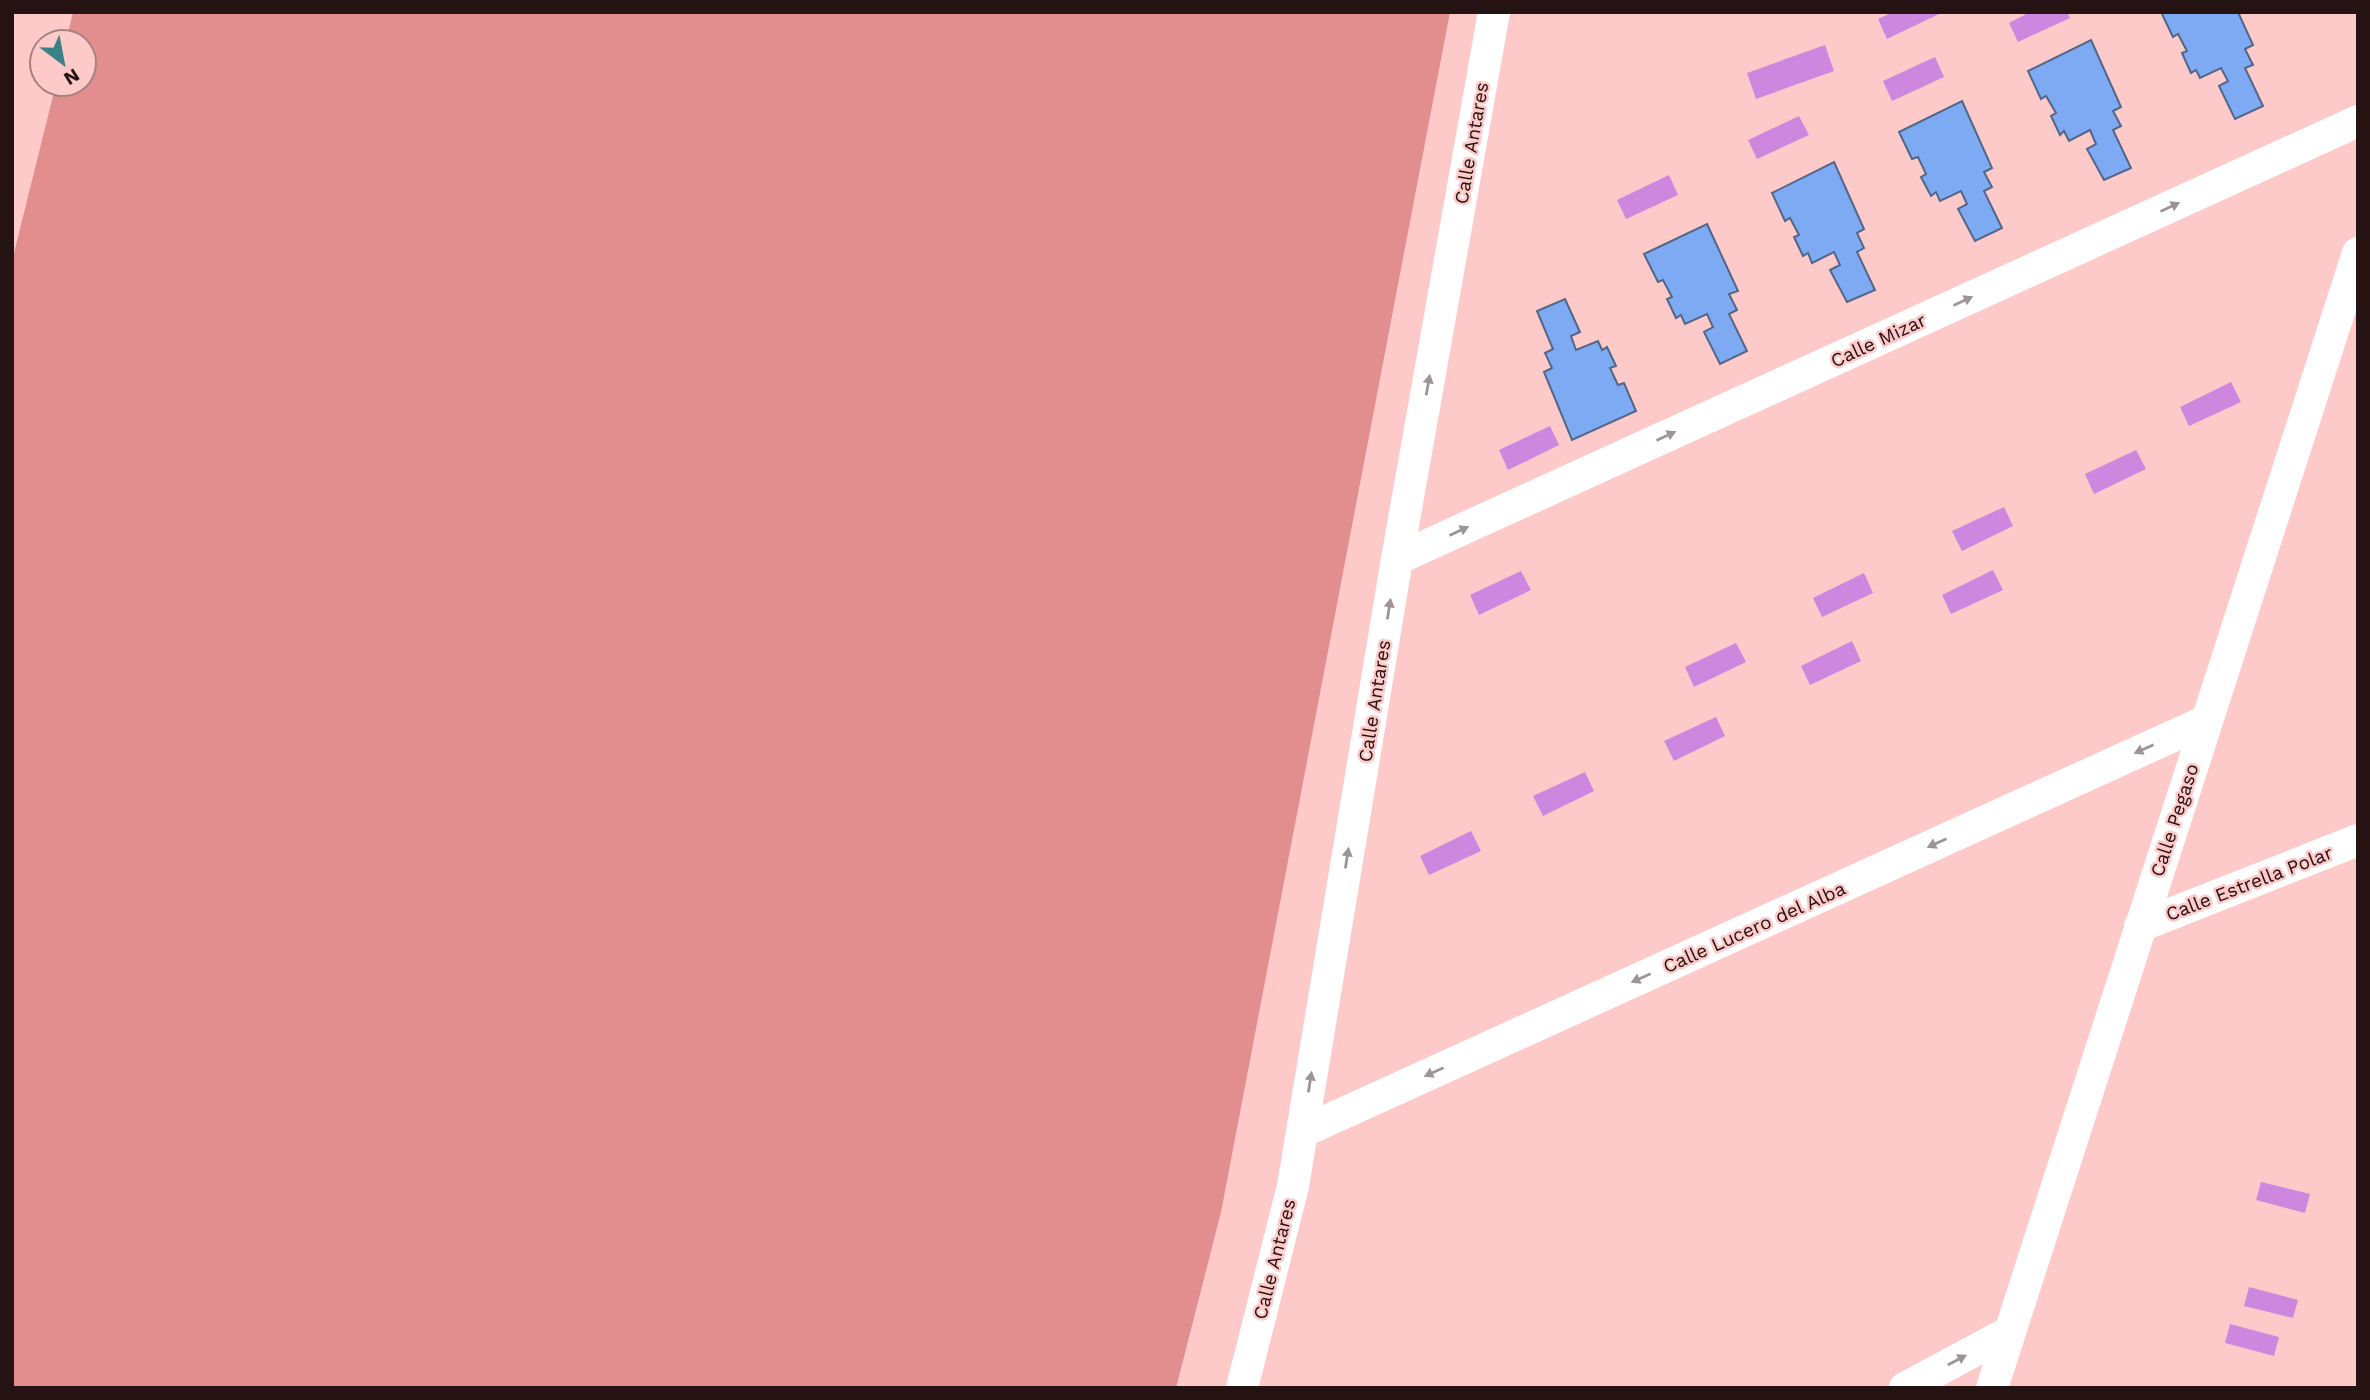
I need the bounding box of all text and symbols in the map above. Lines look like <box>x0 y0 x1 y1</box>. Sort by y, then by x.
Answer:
north arrow <box>28 28 98 98</box>
text: N <box>60 64 84 90</box>
street label: Calle Antares <box>1449 80 1494 206</box>
one-way arrow <box>2159 201 2180 212</box>
one-way arrow <box>1952 295 1973 306</box>
street label: Calle Mizar <box>1827 308 1930 373</box>
one-way arrow <box>1423 374 1434 396</box>
one-way arrow <box>1656 430 1677 441</box>
one-way arrow <box>1449 525 1470 536</box>
one-way arrow <box>1384 598 1395 620</box>
street label: Calle Antares <box>1353 638 1396 764</box>
one-way arrow <box>2134 743 2154 755</box>
street label: Calle Pegaso <box>2145 761 2204 880</box>
one-way arrow <box>1927 837 1947 849</box>
street label: Calle Estrella Polar <box>2162 841 2336 926</box>
one-way arrow <box>1342 847 1353 869</box>
street label: Calle Lucero del Alba <box>1659 877 1849 978</box>
one-way arrow <box>1631 972 1651 984</box>
one-way arrow <box>1424 1066 1444 1078</box>
one-way arrow <box>1305 1071 1316 1093</box>
street label: Calle Antares <box>1248 1196 1301 1322</box>
one-way arrow <box>1948 1354 1967 1366</box>

